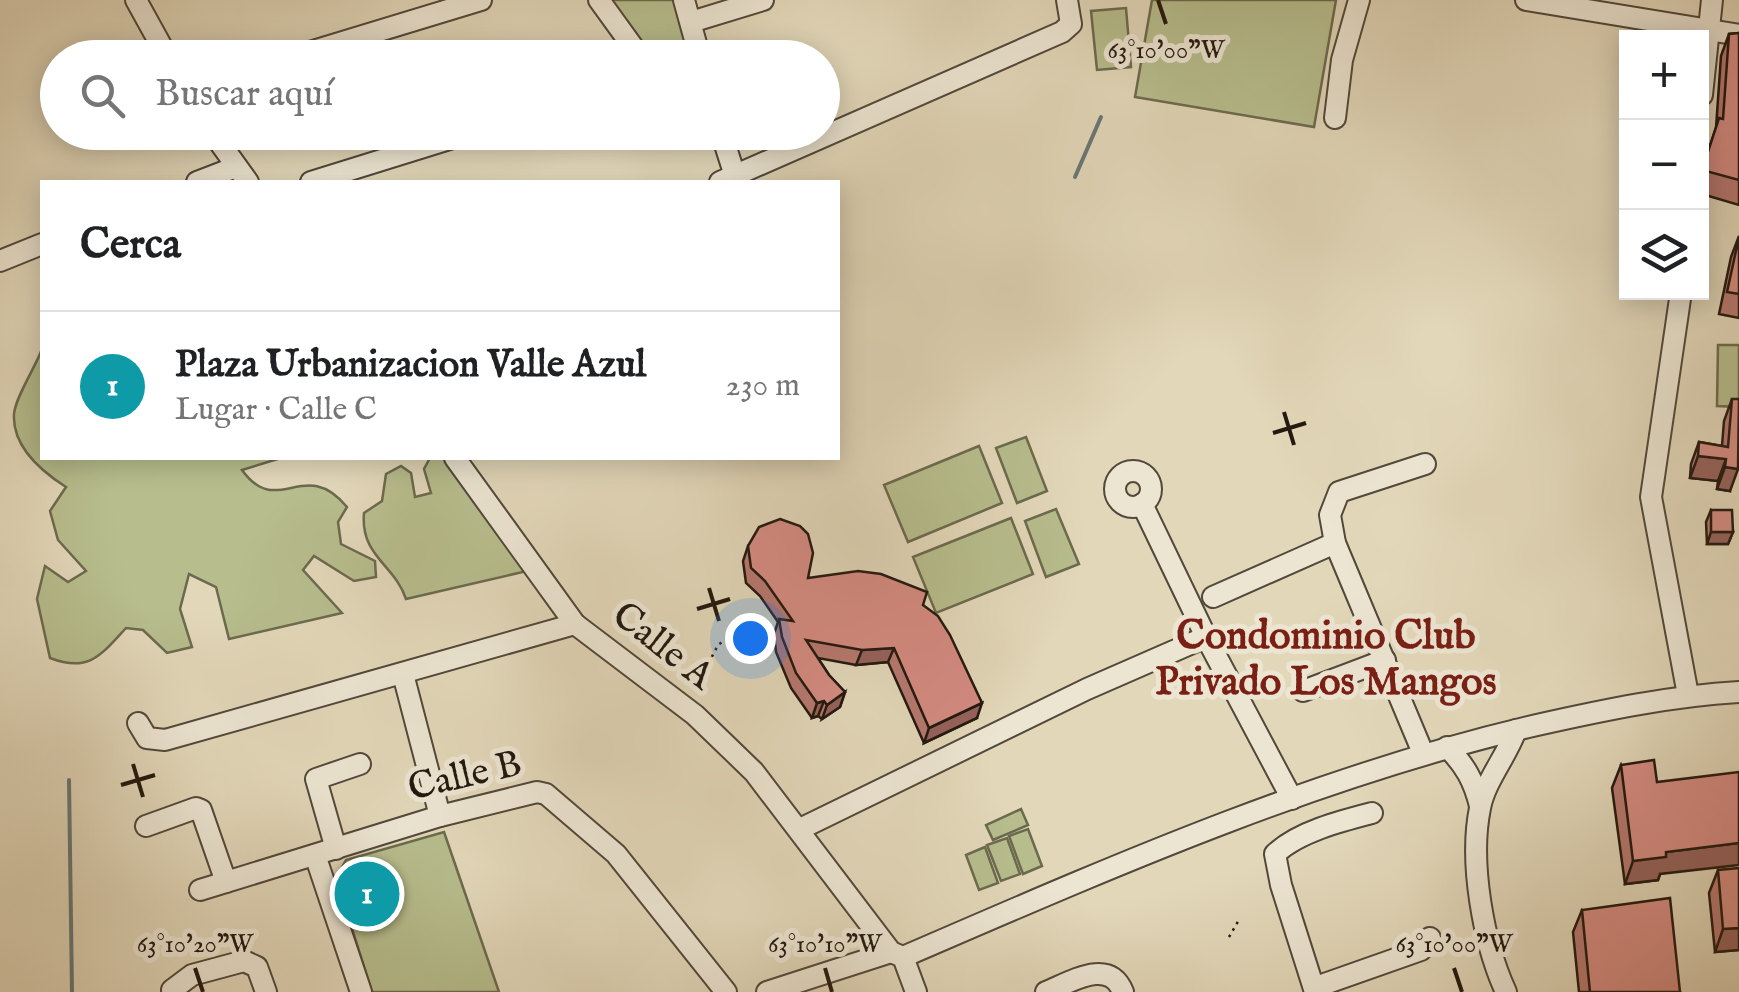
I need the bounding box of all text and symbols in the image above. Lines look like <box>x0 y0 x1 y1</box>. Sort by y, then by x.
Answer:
map controls <box>1619 30 1709 300</box>
button: + <box>1619 30 1709 120</box>
text: 63°10'00"W <box>1108 35 1226 67</box>
search box <box>40 40 840 150</box>
icon: search <box>75 68 130 123</box>
text: Buscar aquí <box>155 71 333 119</box>
button: − <box>1619 120 1709 210</box>
button: layers <box>1619 210 1709 300</box>
text: Cerca <box>80 219 181 272</box>
text: Plaza Urbanizacion Valle Azul <box>175 342 646 390</box>
text: 1 <box>107 366 118 407</box>
text: 230 m <box>726 366 800 407</box>
text: Lugar · Calle C <box>175 390 377 431</box>
street label: Calle A <box>602 592 723 702</box>
district label: Condominio Club Privado Los Mangos <box>1155 612 1497 709</box>
your location <box>725 613 776 664</box>
street label: Calle B <box>404 741 526 813</box>
pin: 1 <box>334 856 400 932</box>
text: 63°10'20"W <box>137 929 254 961</box>
text: 63°10'10"W <box>768 929 883 961</box>
text: 63°10'00"W <box>1396 929 1514 961</box>

